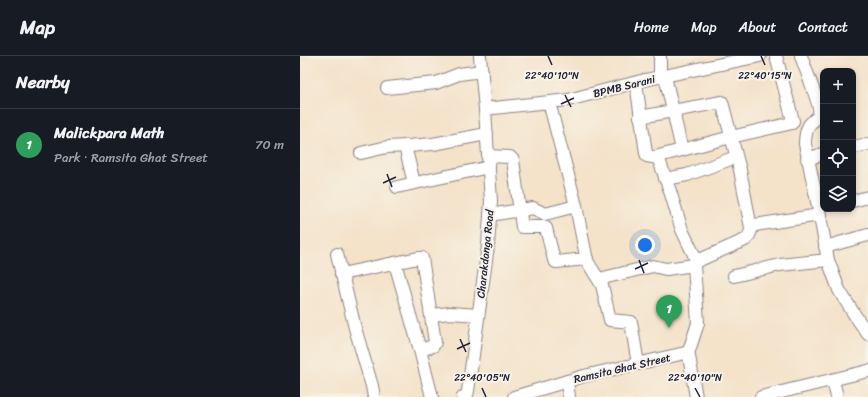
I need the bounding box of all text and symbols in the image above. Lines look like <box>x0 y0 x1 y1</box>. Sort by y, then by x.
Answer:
text: Map <box>20 11 55 44</box>
text: Home <box>634 15 669 40</box>
text: Map <box>691 15 717 40</box>
text: About <box>739 15 776 40</box>
text: Contact <box>798 15 848 40</box>
text: Nearby <box>16 67 70 97</box>
text: 22°40'10"N <box>525 67 579 85</box>
text: 22°40'15"N <box>738 67 792 85</box>
map controls <box>820 68 856 212</box>
button: + <box>820 68 856 104</box>
street label: BPMB Sarani <box>591 69 658 103</box>
button: − <box>820 104 856 140</box>
text: Malickpara Math <box>54 120 164 146</box>
text: 1 <box>26 133 32 156</box>
text: 70 m <box>255 133 284 156</box>
button: locate <box>820 140 856 176</box>
text: Park · Ramsita Ghat Street <box>54 146 208 169</box>
button: layers <box>820 176 856 212</box>
street label: Charakdanga Road <box>471 208 500 299</box>
your location <box>635 235 655 255</box>
pin: 1 <box>656 295 682 328</box>
street label: Ramsita Ghat Street <box>572 348 673 389</box>
text: 22°40'05"N <box>454 369 510 387</box>
text: 22°40'10"N <box>668 369 722 387</box>

